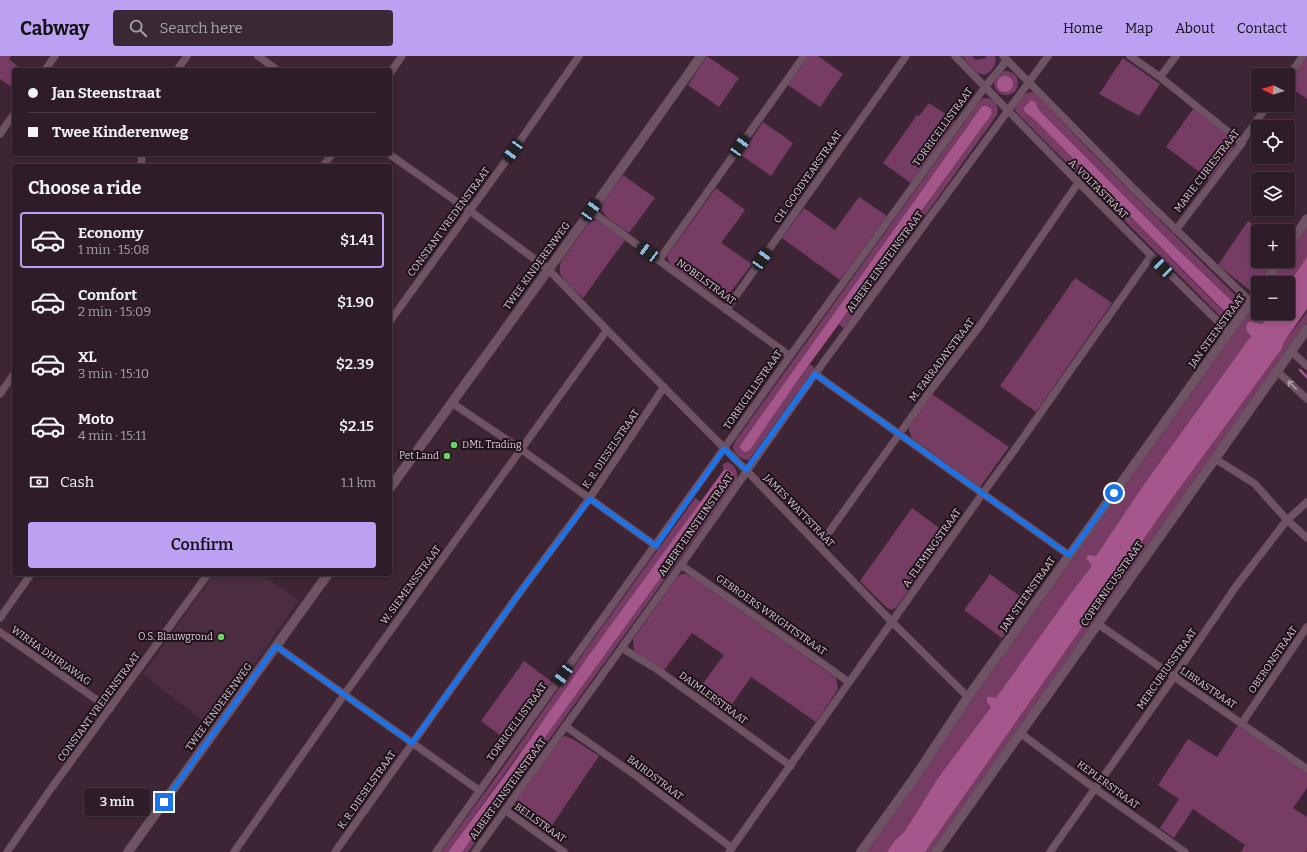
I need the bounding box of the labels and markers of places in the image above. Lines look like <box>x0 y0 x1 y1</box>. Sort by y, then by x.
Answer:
place label: DML Trading <box>462 439 522 451</box>
marker: DML Trading <box>449 440 459 450</box>
place label: Pet Land <box>399 450 439 462</box>
marker: Pet Land <box>442 451 452 461</box>
place label: O.S. Blauwgrond <box>138 631 213 643</box>
marker: O.S. Blauwgrond <box>216 632 226 642</box>

